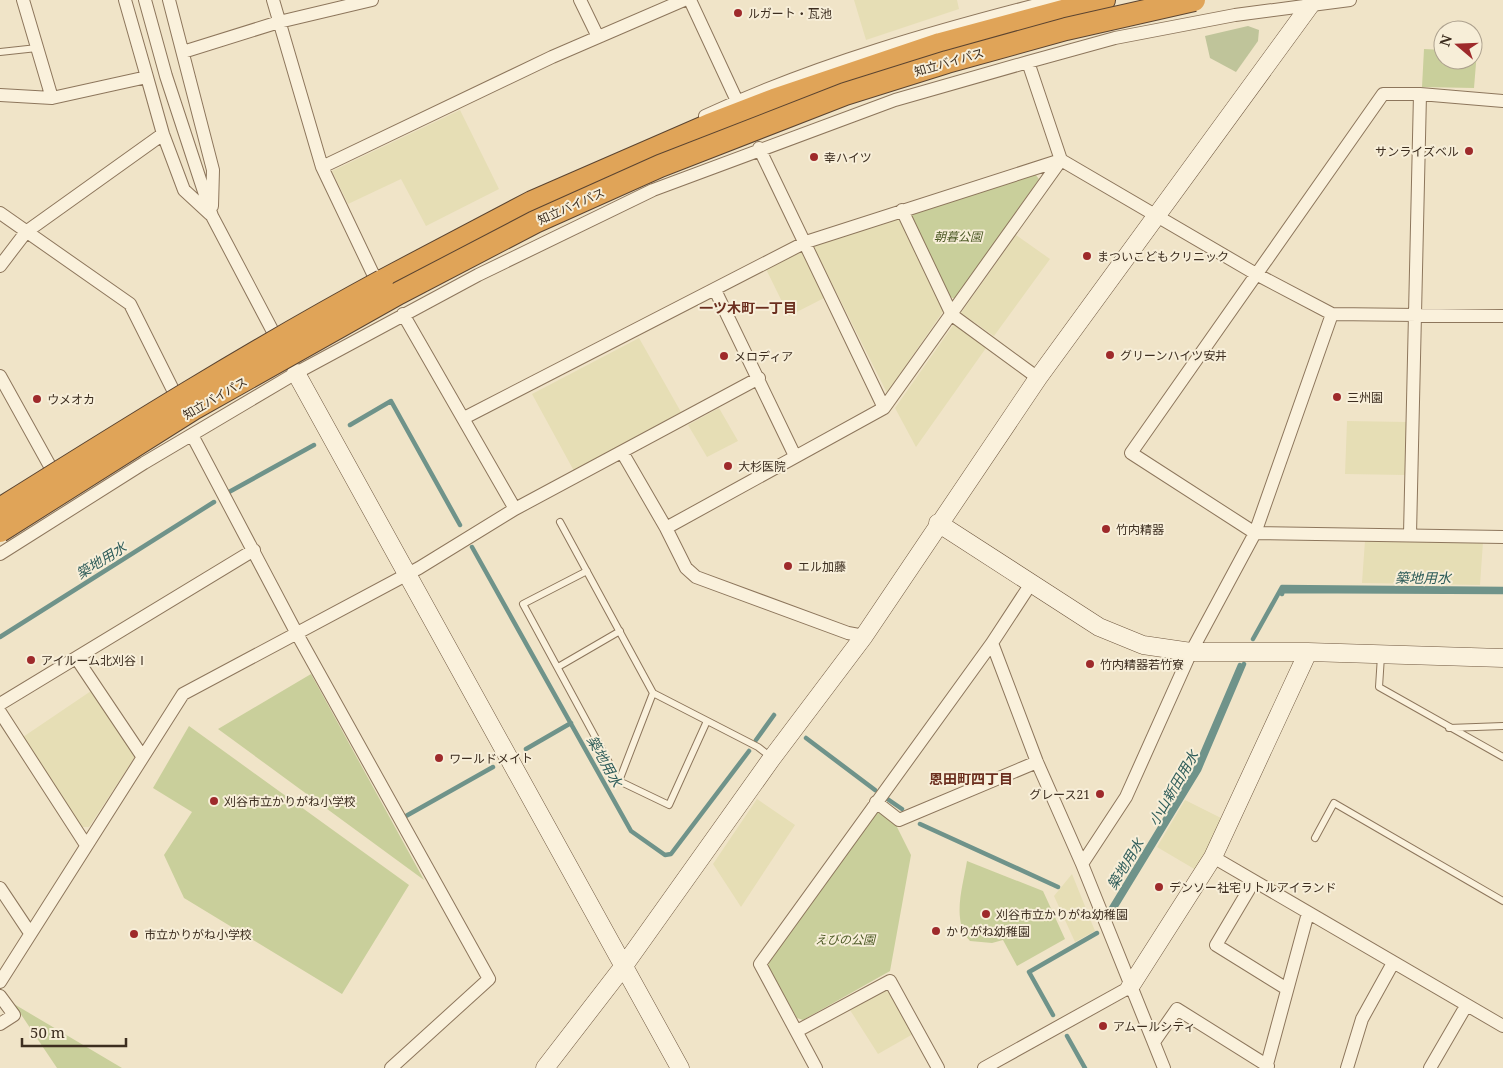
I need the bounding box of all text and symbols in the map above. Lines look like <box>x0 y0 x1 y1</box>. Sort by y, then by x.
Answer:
place label: ルガート・瓦池 <box>748 5 832 22</box>
marker: ルガート・瓦池 <box>732 7 744 19</box>
north arrow <box>1433 20 1483 70</box>
text: N <box>1434 32 1456 49</box>
street label: 知立バイパス <box>912 44 986 80</box>
place label: サンライズベル <box>1375 143 1459 160</box>
marker: サンライズベル <box>1463 145 1475 157</box>
place label: 幸ハイツ <box>824 149 872 166</box>
marker: 幸ハイツ <box>808 151 820 163</box>
street label: 知立バイパス <box>535 184 607 228</box>
park label: 朝暮公園 <box>934 228 984 245</box>
place label: まついこどもクリニック <box>1097 248 1229 265</box>
marker: まついこどもクリニック <box>1081 250 1093 262</box>
district label: 一ツ木町一丁目 <box>699 298 797 317</box>
place label: グリーンハイツ安井 <box>1120 347 1227 364</box>
place label: メロディア <box>734 348 793 365</box>
marker: グリーンハイツ安井 <box>1104 349 1116 361</box>
marker: メロディア <box>718 350 730 362</box>
street label: 知立バイパス <box>180 373 250 423</box>
place label: 三州園 <box>1347 389 1383 406</box>
place label: ウメオカ <box>47 391 95 408</box>
marker: 三州園 <box>1331 391 1343 403</box>
marker: ウメオカ <box>31 393 43 405</box>
place label: 大杉医院 <box>738 458 786 475</box>
marker: 大杉医院 <box>722 460 734 472</box>
place label: 竹内精器 <box>1116 521 1164 538</box>
marker: 竹内精器 <box>1100 523 1112 535</box>
water label: 築地用水 <box>72 536 131 583</box>
place label: エル加藤 <box>798 558 846 575</box>
marker: エル加藤 <box>782 560 794 572</box>
water label: 築地用水 <box>1395 568 1453 587</box>
place label: アイルーム北刈谷Ⅰ <box>41 652 148 669</box>
marker: アイルーム北刈谷Ⅰ <box>25 654 37 666</box>
place label: 竹内精器若竹寮 <box>1100 656 1184 673</box>
marker: 竹内精器若竹寮 <box>1084 658 1096 670</box>
water label: 築地用水 <box>583 732 628 792</box>
water label: 小山新田用水 <box>1144 745 1203 829</box>
place label: ワールドメイト <box>449 750 533 767</box>
marker: ワールドメイト <box>433 752 445 764</box>
district label: 恩田町四丁目 <box>929 769 1013 788</box>
place label: グレース21 <box>1029 786 1090 803</box>
marker: グレース21 <box>1094 788 1106 800</box>
place label: 刈谷市立かりがね小学校 <box>224 793 356 810</box>
marker: 刈谷市立かりがね小学校 <box>208 795 220 807</box>
water label: 築地用水 <box>1102 833 1149 893</box>
place label: デンソー社宅リトルアイランド <box>1169 879 1336 896</box>
marker: デンソー社宅リトルアイランド <box>1153 881 1165 893</box>
place label: 刈谷市立かりがね幼稚園 <box>996 906 1128 923</box>
marker: 刈谷市立かりがね幼稚園 <box>980 908 992 920</box>
place label: かりがね幼稚園 <box>946 923 1030 940</box>
marker: かりがね幼稚園 <box>930 925 942 937</box>
place label: 市立かりがね小学校 <box>144 926 252 943</box>
marker: 市立かりがね小学校 <box>128 928 140 940</box>
park label: えびの公園 <box>815 931 877 948</box>
scale bar <box>22 1016 126 1048</box>
place label: アムールシティ <box>1113 1018 1195 1035</box>
marker: アムールシティ <box>1097 1020 1109 1032</box>
text: 50 m <box>30 1022 65 1042</box>

